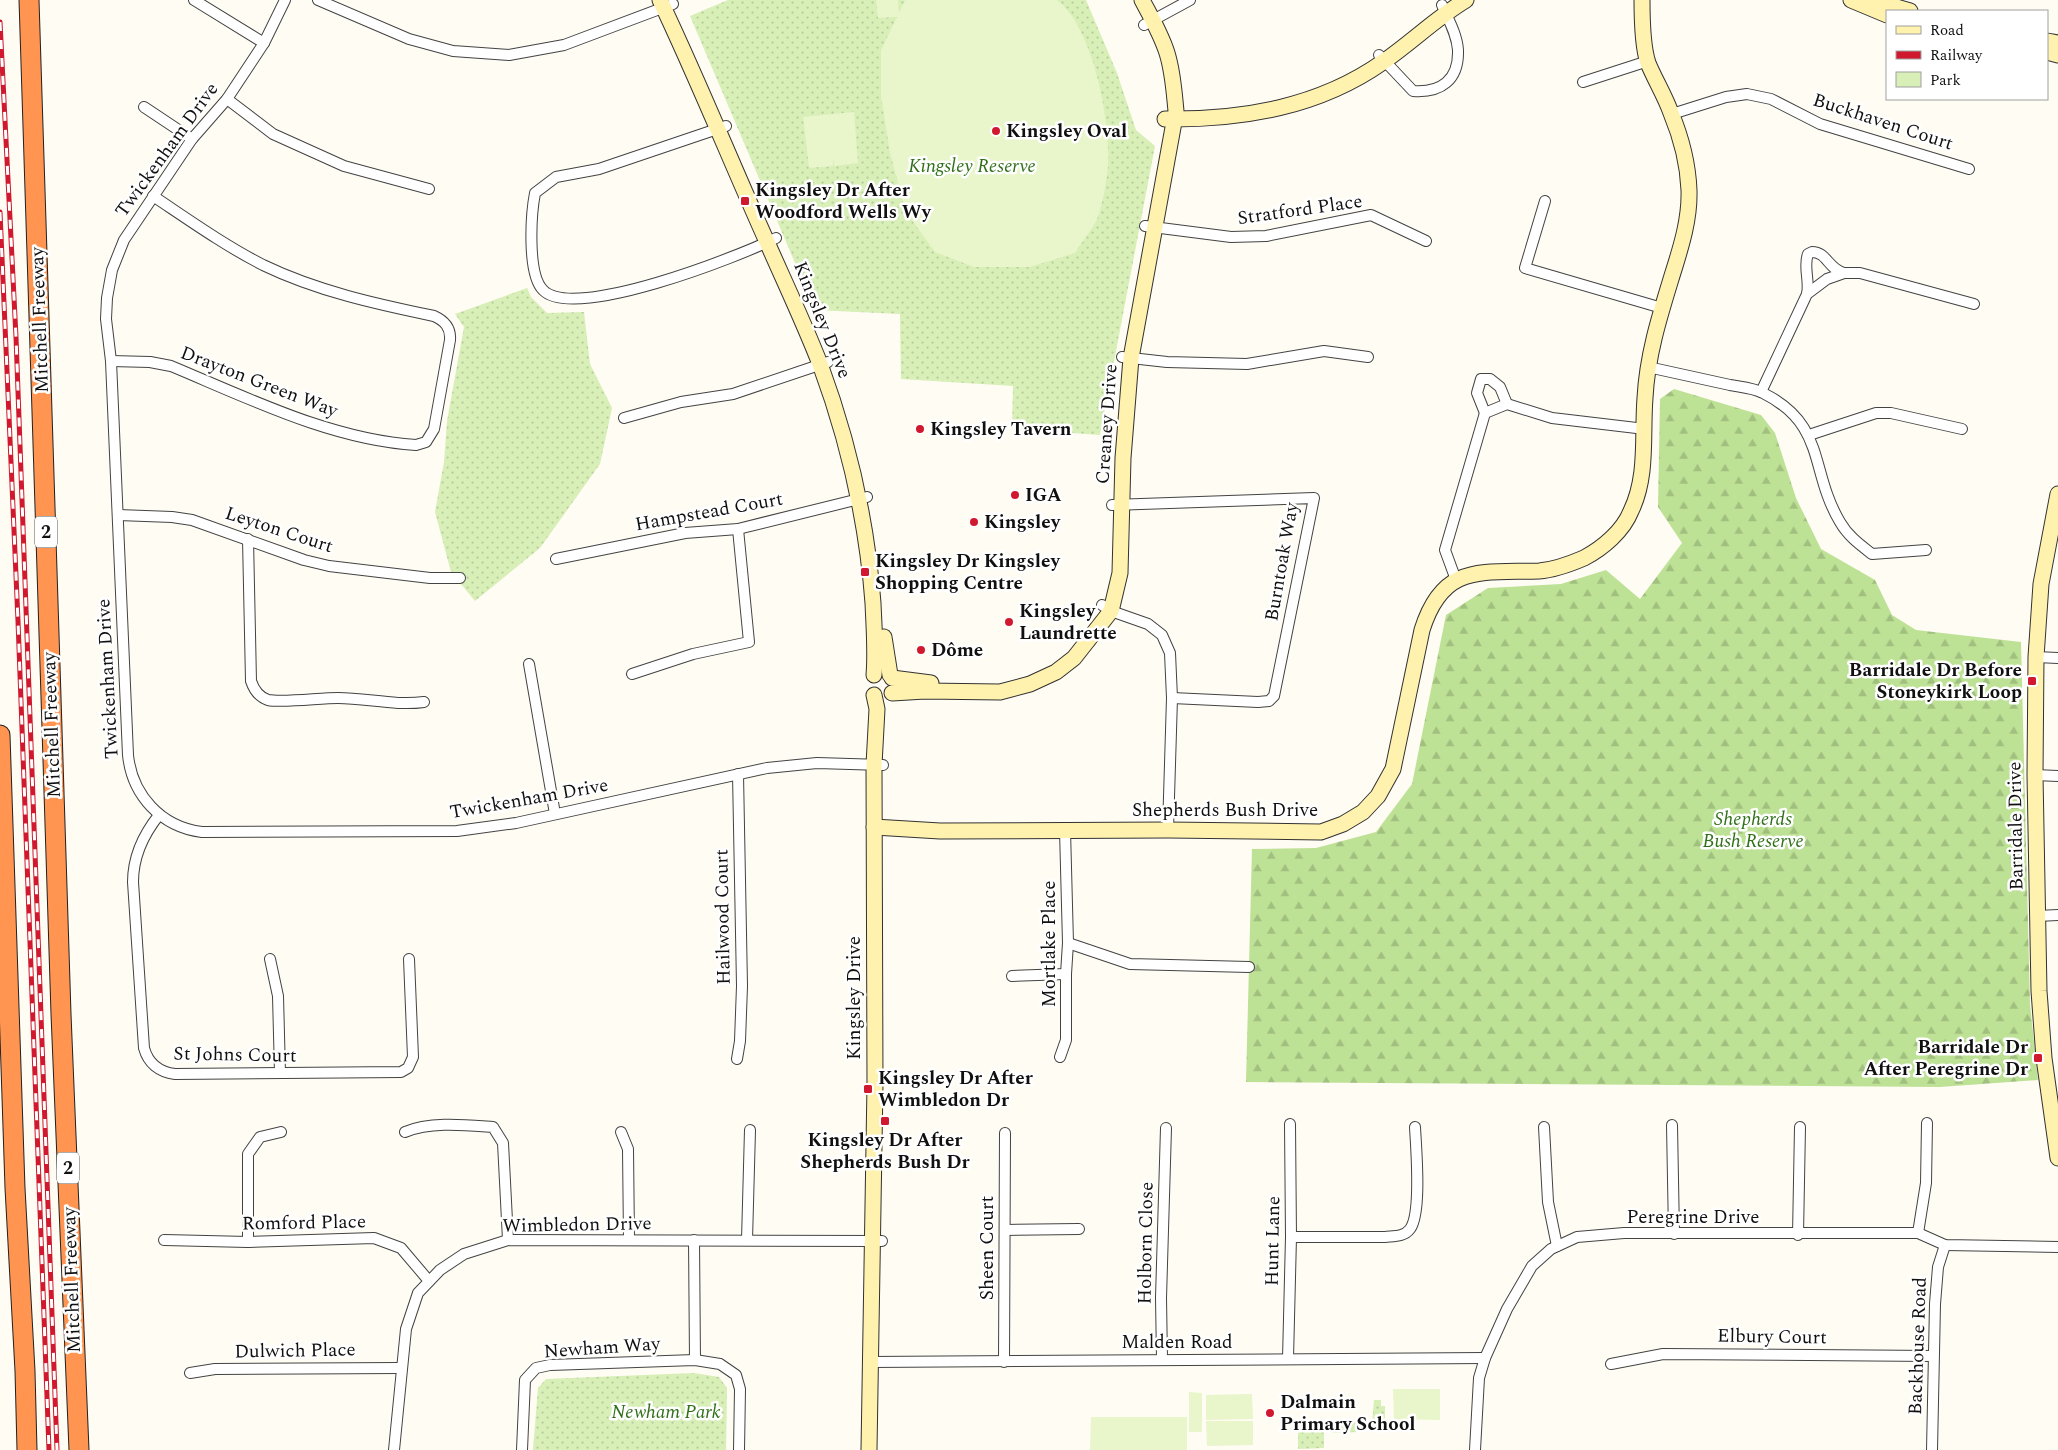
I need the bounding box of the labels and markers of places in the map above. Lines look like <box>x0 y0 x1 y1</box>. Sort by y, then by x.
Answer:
place label: Kingsley Oval <box>1006 117 1127 146</box>
marker: Kingsley Oval <box>990 125 1002 137</box>
place label: Kingsley Dr After Woodford Wells Wy <box>755 176 932 227</box>
marker: Kingsley Dr After Woodford Wells Wy <box>739 195 751 207</box>
place label: Kingsley Tavern <box>930 415 1072 444</box>
marker: Kingsley Tavern <box>914 423 926 435</box>
place label: IGA <box>1025 481 1062 510</box>
marker: IGA <box>1009 489 1021 501</box>
place label: Kingsley <box>984 508 1061 537</box>
marker: Kingsley <box>968 516 980 528</box>
place label: Kingsley Dr Kingsley Shopping Centre <box>875 547 1061 598</box>
marker: Kingsley Dr Kingsley Shopping Centre <box>859 566 871 578</box>
place label: Kingsley Laundrette <box>1019 597 1117 648</box>
marker: Kingsley Laundrette <box>1003 616 1015 628</box>
place label: Dôme <box>931 636 983 665</box>
marker: Dôme <box>915 644 927 656</box>
place label: Barridale Dr Before Stoneykirk Loop <box>1849 656 2022 707</box>
marker: Barridale Dr Before Stoneykirk Loop <box>2026 675 2038 687</box>
place label: Barridale Dr After Peregrine Dr <box>1864 1033 2029 1084</box>
marker: Barridale Dr After Peregrine Dr <box>2032 1052 2044 1064</box>
place label: Kingsley Dr After Wimbledon Dr <box>878 1064 1034 1115</box>
marker: Kingsley Dr After Wimbledon Dr <box>862 1083 874 1095</box>
marker: Kingsley Dr After Shepherds Bush Dr <box>879 1115 891 1127</box>
place label: Kingsley Dr After Shepherds Bush Dr <box>800 1126 971 1177</box>
place label: Dalmain Primary School <box>1280 1388 1416 1439</box>
marker: Dalmain Primary School <box>1264 1407 1276 1419</box>

